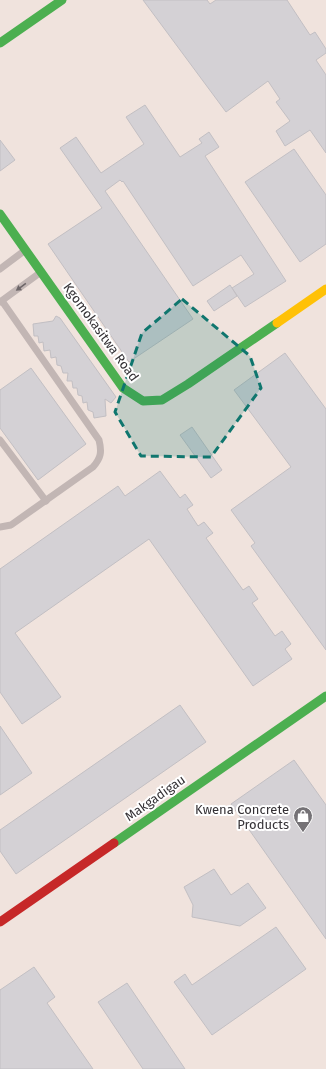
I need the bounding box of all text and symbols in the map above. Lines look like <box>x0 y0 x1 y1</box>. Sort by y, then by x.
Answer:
street label: Kgomokasitwa Road <box>60 280 142 384</box>
one-way arrow <box>15 283 26 291</box>
street label: Makgadigau <box>122 772 188 824</box>
place label: Kwena Concrete Products <box>195 802 289 832</box>
shop icon: Kwena Concrete Products <box>292 805 314 833</box>

